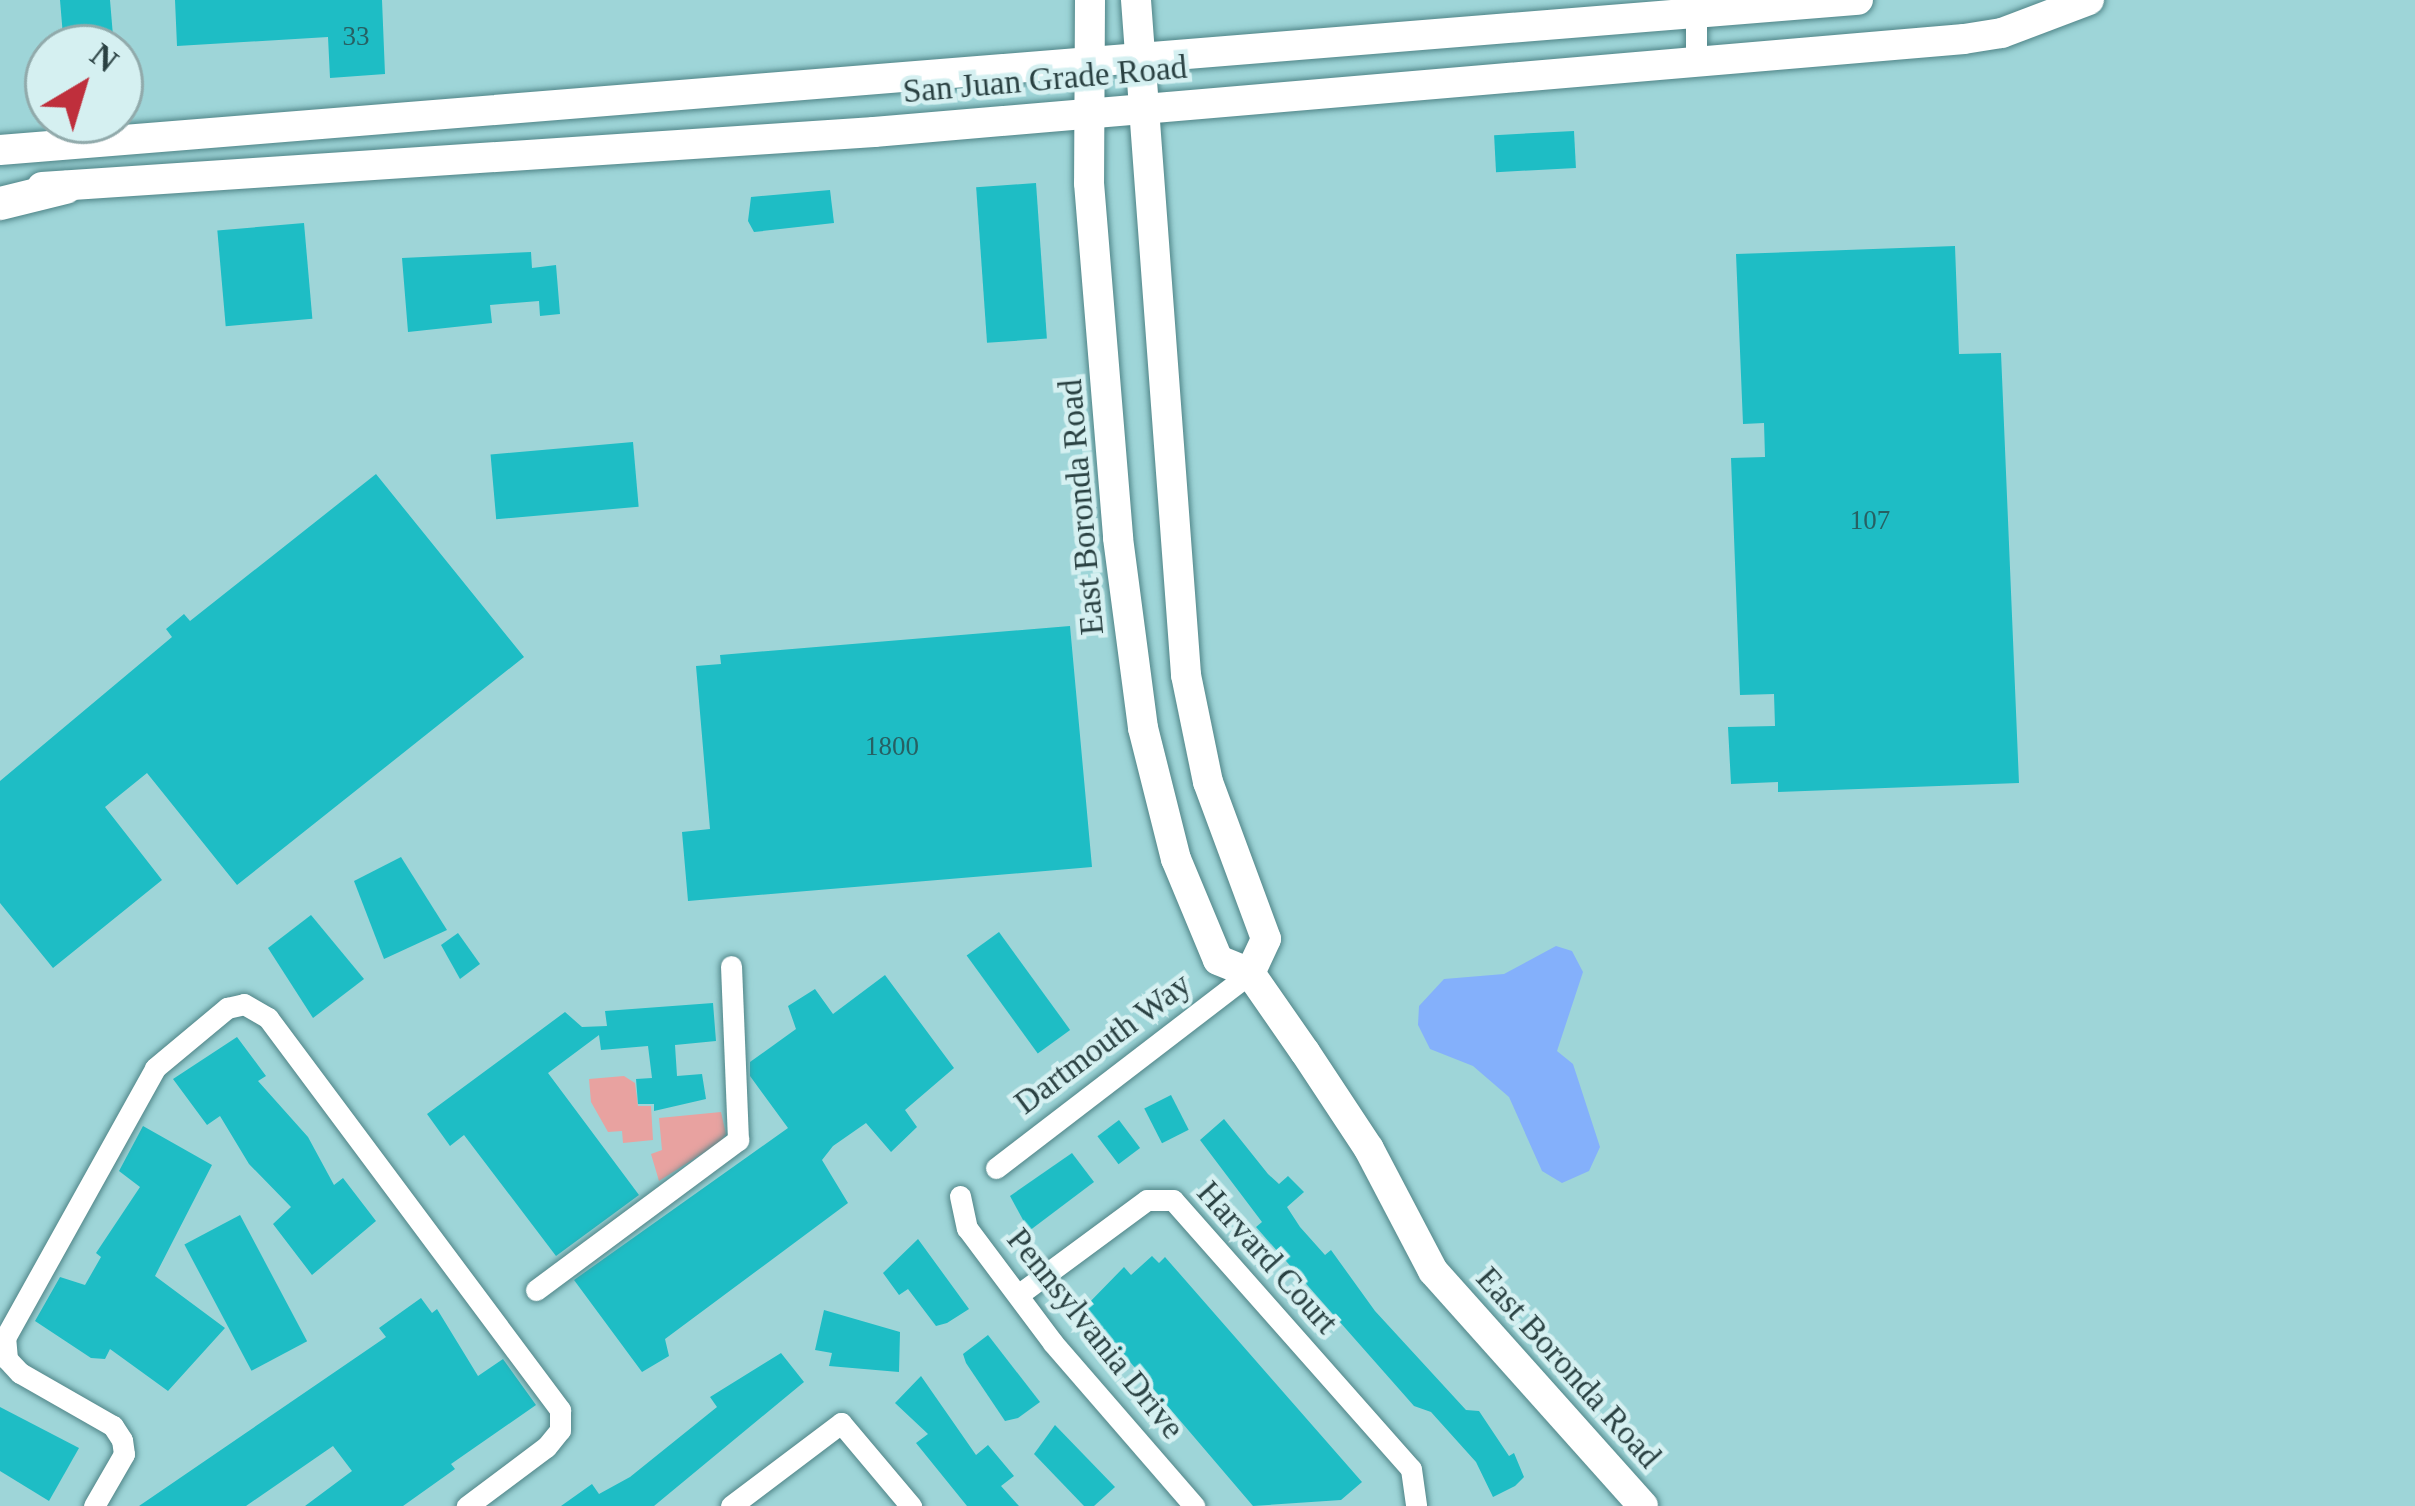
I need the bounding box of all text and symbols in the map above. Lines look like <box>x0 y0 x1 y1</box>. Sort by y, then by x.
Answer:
house number: 33 <box>342 21 370 53</box>
north arrow <box>24 24 144 144</box>
text: N <box>84 36 125 80</box>
street label: San Juan Grade Road <box>901 48 1189 112</box>
street label: East Boronda Road <box>1051 377 1113 637</box>
house number: 107 <box>1850 505 1890 537</box>
house number: 1800 <box>865 731 919 763</box>
street label: Dartmouth Way <box>1007 965 1199 1123</box>
street label: Harvard Court <box>1188 1174 1346 1342</box>
street label: Pennsylvania Drive <box>998 1221 1192 1447</box>
street label: East Boronda Road <box>1467 1259 1669 1477</box>

